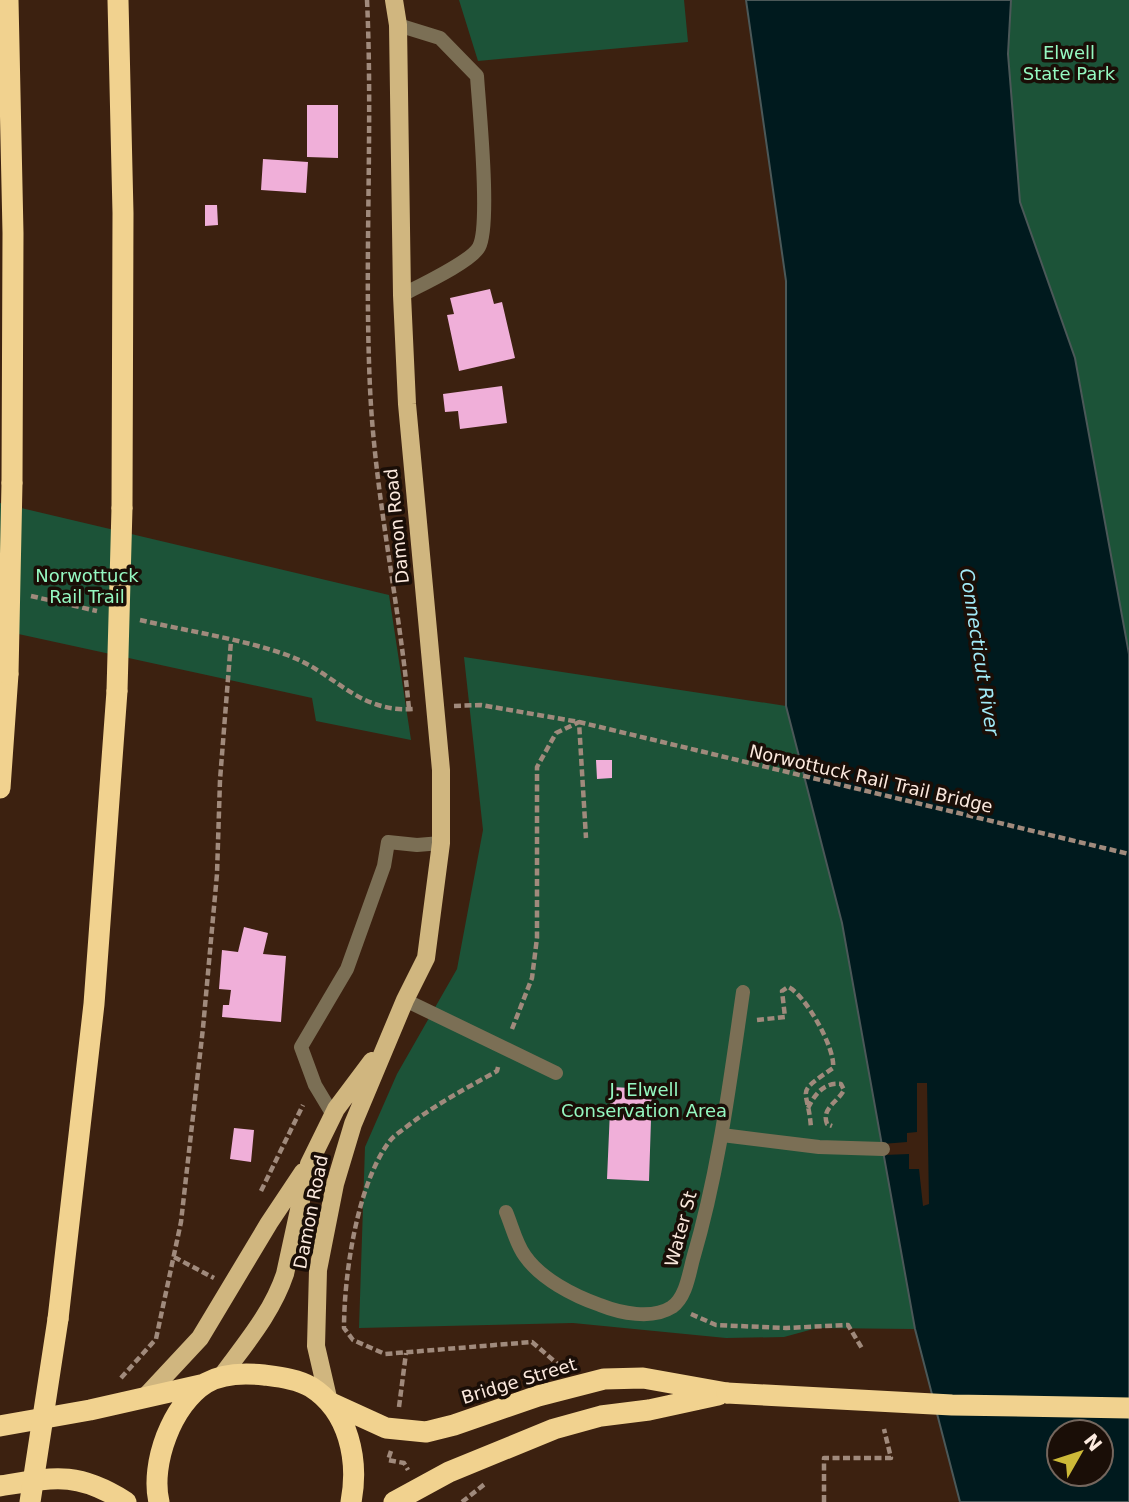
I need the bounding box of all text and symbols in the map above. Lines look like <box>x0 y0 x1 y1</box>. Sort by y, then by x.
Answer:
park label: Elwell State Park <box>1023 42 1116 84</box>
street label: Damon Road <box>380 467 413 585</box>
park label: Norwottuck Rail Trail <box>35 565 139 607</box>
water label: Connecticut River <box>956 567 1004 738</box>
street label: Norwottuck Rail Trail Bridge <box>747 740 995 817</box>
park label: J. Elwell Conservation Area <box>561 1079 727 1121</box>
street label: Damon Road <box>289 1153 332 1271</box>
street label: Water St <box>660 1189 701 1269</box>
street label: Bridge Street <box>459 1353 579 1408</box>
north arrow <box>1045 1418 1115 1488</box>
text: N <box>1080 1429 1107 1455</box>

